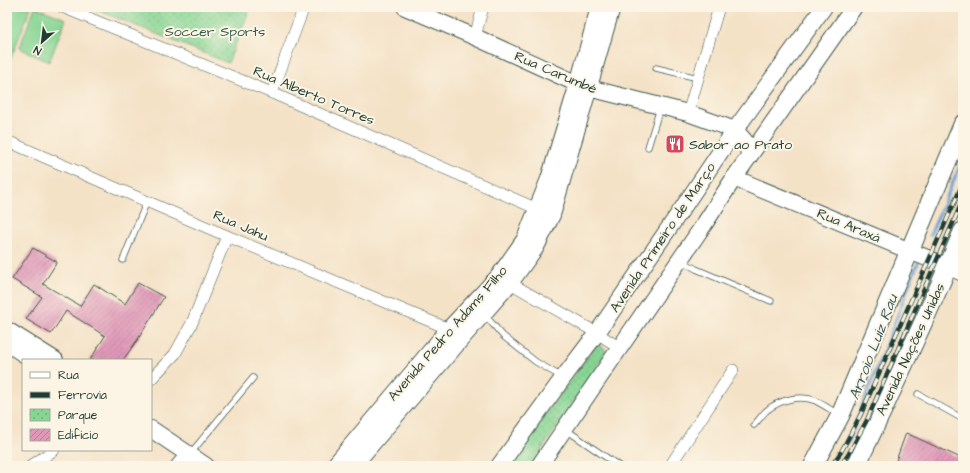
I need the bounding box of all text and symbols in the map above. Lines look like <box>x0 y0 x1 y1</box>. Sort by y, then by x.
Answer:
north arrow <box>22 22 62 62</box>
park label: Soccer Sports <box>165 22 265 42</box>
text: N <box>31 42 44 59</box>
street label: Rua Carumbé <box>511 47 600 99</box>
street label: Rua Alberto Torres <box>250 61 377 131</box>
restaurant icon: Sabor ao Prato <box>664 133 686 155</box>
place label: Sabor ao Prato <box>689 135 792 155</box>
street label: Avenida Primeiro de Março <box>605 159 721 316</box>
street label: Rua Araxá <box>814 204 884 248</box>
street label: Rua Jahu <box>210 205 271 247</box>
street label: Avenida Pedro Adams Filho <box>383 262 512 406</box>
street label: Avenida Nações Unidas <box>871 280 950 419</box>
water label: Arroio Luiz Rau <box>844 290 904 403</box>
legend <box>22 359 152 451</box>
text: Rua <box>58 367 79 384</box>
text: Ferrovia <box>58 387 107 404</box>
text: Parque <box>58 407 98 424</box>
text: Edifício <box>58 427 98 444</box>

